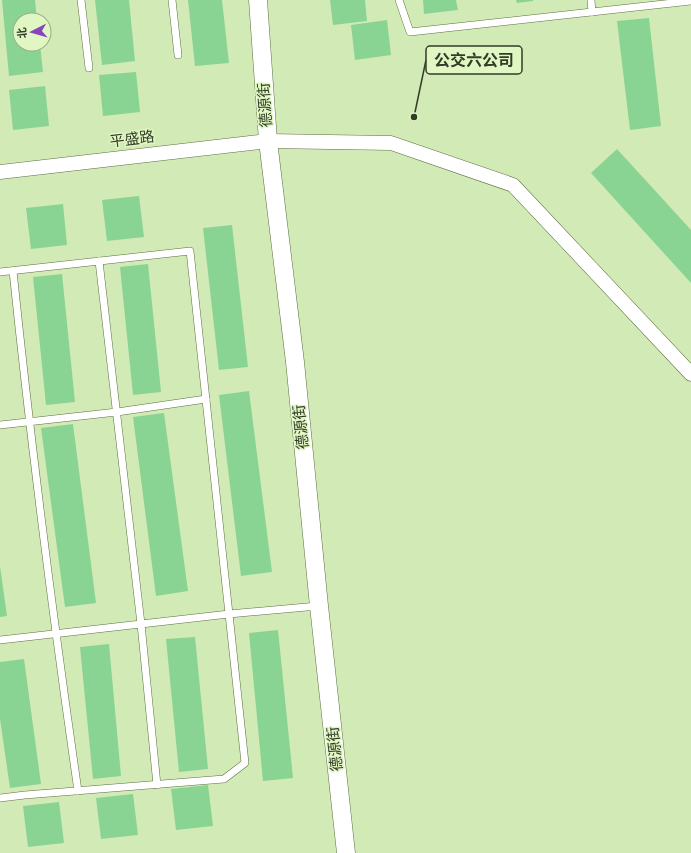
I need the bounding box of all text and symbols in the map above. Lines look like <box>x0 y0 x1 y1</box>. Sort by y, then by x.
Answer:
north arrow <box>12 12 52 52</box>
text: 北 <box>16 27 30 39</box>
callout: 公交六公司 <box>426 46 522 74</box>
text: 公交六公司 <box>434 51 514 71</box>
street label: 德源街 <box>254 82 277 128</box>
street label: 平盛路 <box>109 127 156 152</box>
street label: 德源街 <box>290 404 313 450</box>
street label: 德源街 <box>324 726 347 772</box>

